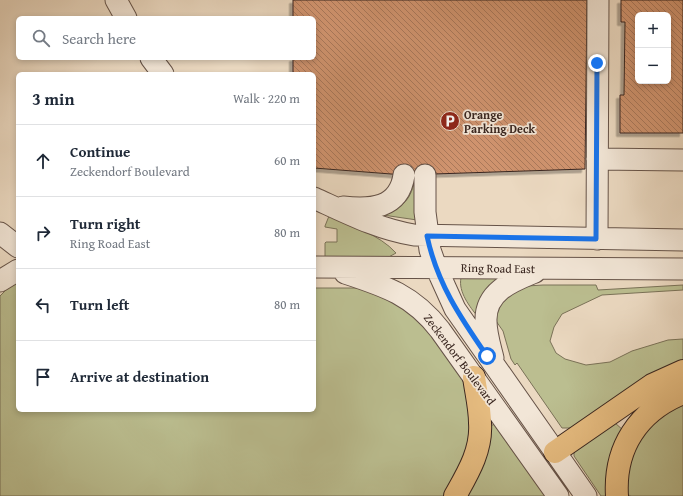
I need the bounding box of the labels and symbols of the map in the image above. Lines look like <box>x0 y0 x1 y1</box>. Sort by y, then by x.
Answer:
route end <box>588 54 606 72</box>
place label: Orange Parking Deck <box>464 106 535 137</box>
parking icon: Orange Parking Deck <box>439 110 461 132</box>
street label: Ring Road East <box>461 259 536 277</box>
street label: Zeckendorf Boulevard <box>420 310 500 409</box>
route start <box>478 347 496 365</box>

